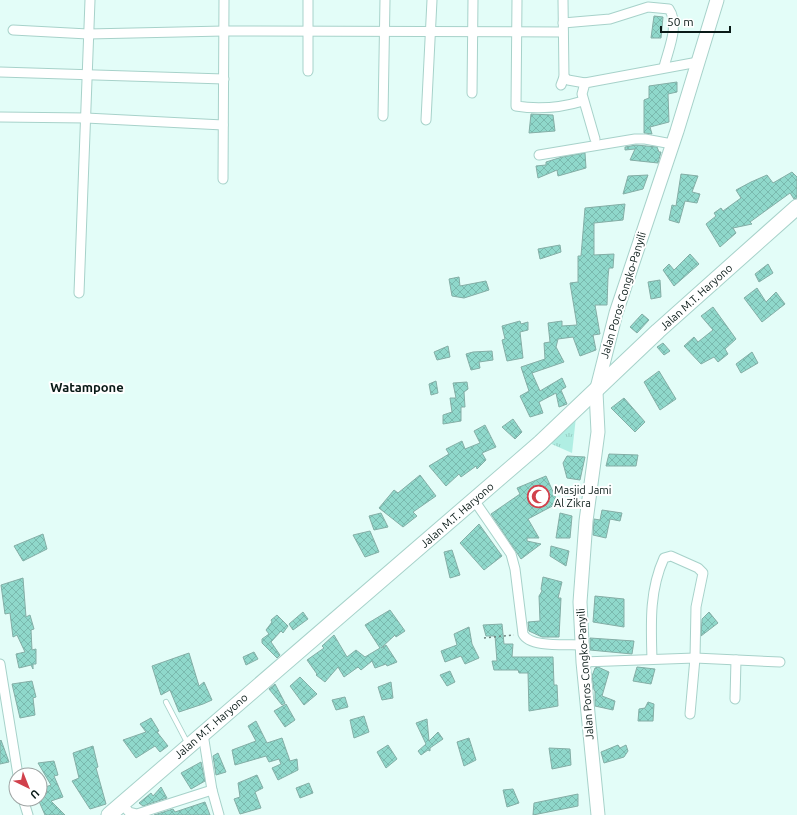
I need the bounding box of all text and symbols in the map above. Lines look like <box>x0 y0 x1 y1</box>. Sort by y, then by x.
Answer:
scale bar <box>661 8 730 34</box>
text: 50 m <box>667 15 694 28</box>
street label: Jalan Poros Congko-Panyili <box>598 230 648 360</box>
street label: Jalan M.T. Haryono <box>657 261 735 333</box>
district label: Watampone <box>50 380 124 394</box>
street label: Jalan M.T. Haryono <box>418 480 496 550</box>
mosque icon: Masjid Jami Al Zikra <box>525 483 551 509</box>
place label: Masjid Jami Al Zikra <box>554 484 612 509</box>
street label: Jalan Poros Congko-Panyili <box>574 608 596 740</box>
street label: Jalan M.T. Haryono <box>172 691 250 761</box>
north arrow <box>8 767 48 807</box>
text: U <box>28 787 42 801</box>

